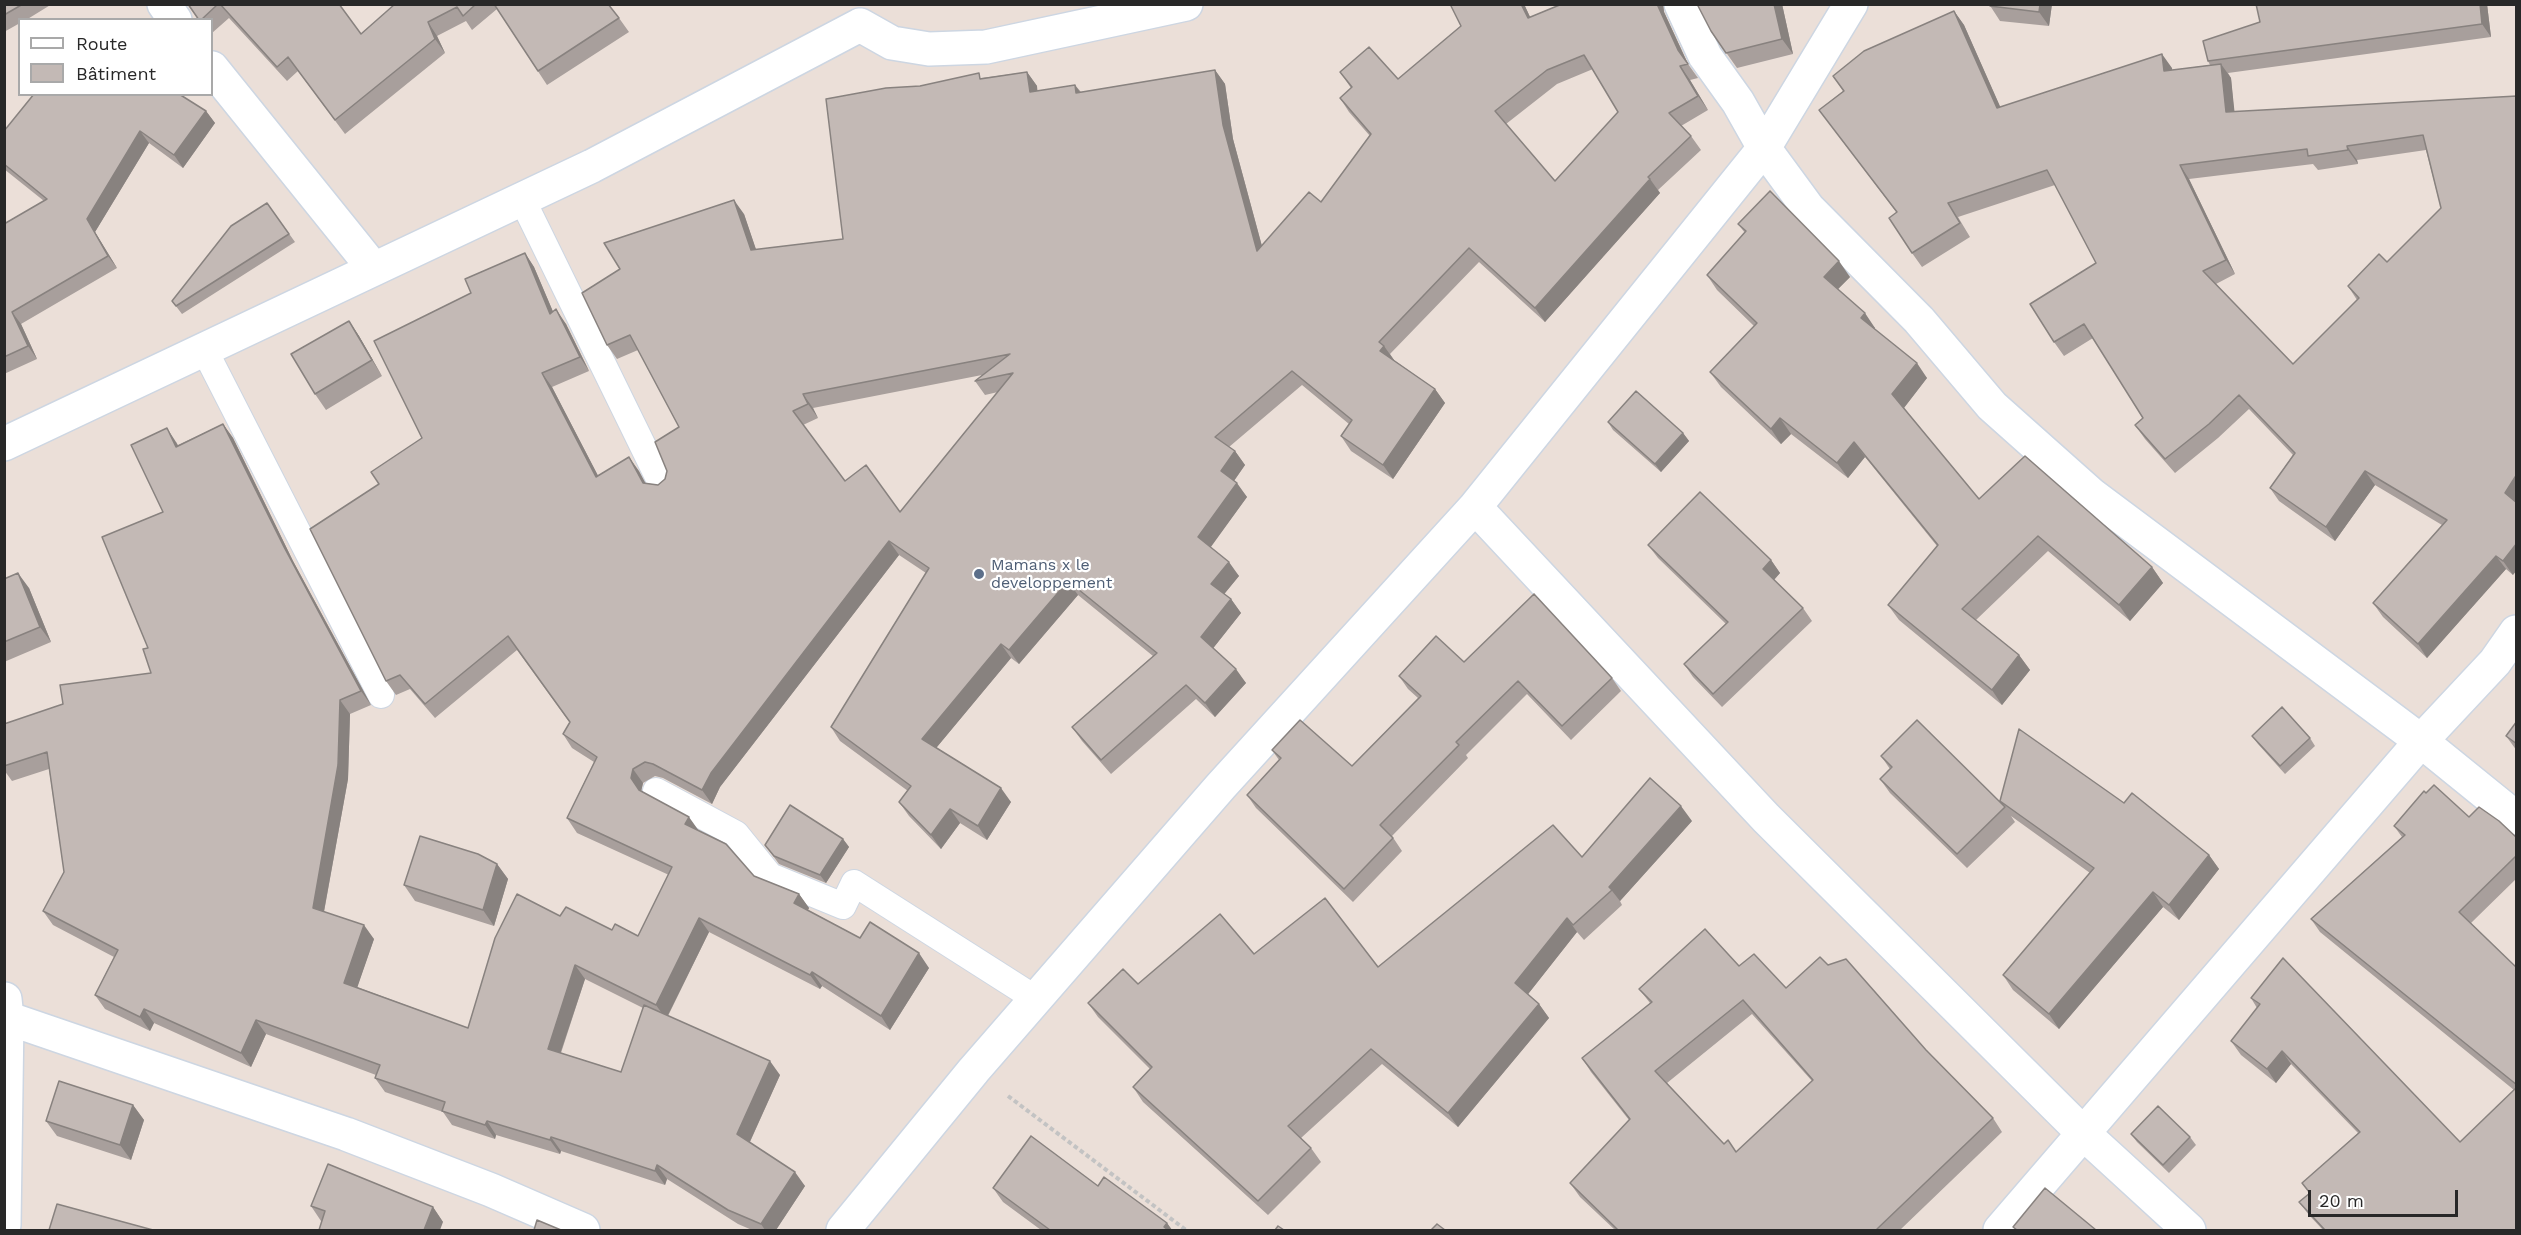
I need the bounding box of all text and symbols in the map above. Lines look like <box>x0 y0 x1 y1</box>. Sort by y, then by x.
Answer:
legend <box>18 18 213 96</box>
text: Route <box>76 33 128 54</box>
text: Bâtiment <box>76 63 156 84</box>
place label: Mamans x le developpement <box>991 555 1112 593</box>
marker: Mamans x le developpement <box>972 567 986 581</box>
scale bar <box>2311 1178 2461 1216</box>
text: 20 m <box>2319 1190 2364 1211</box>

